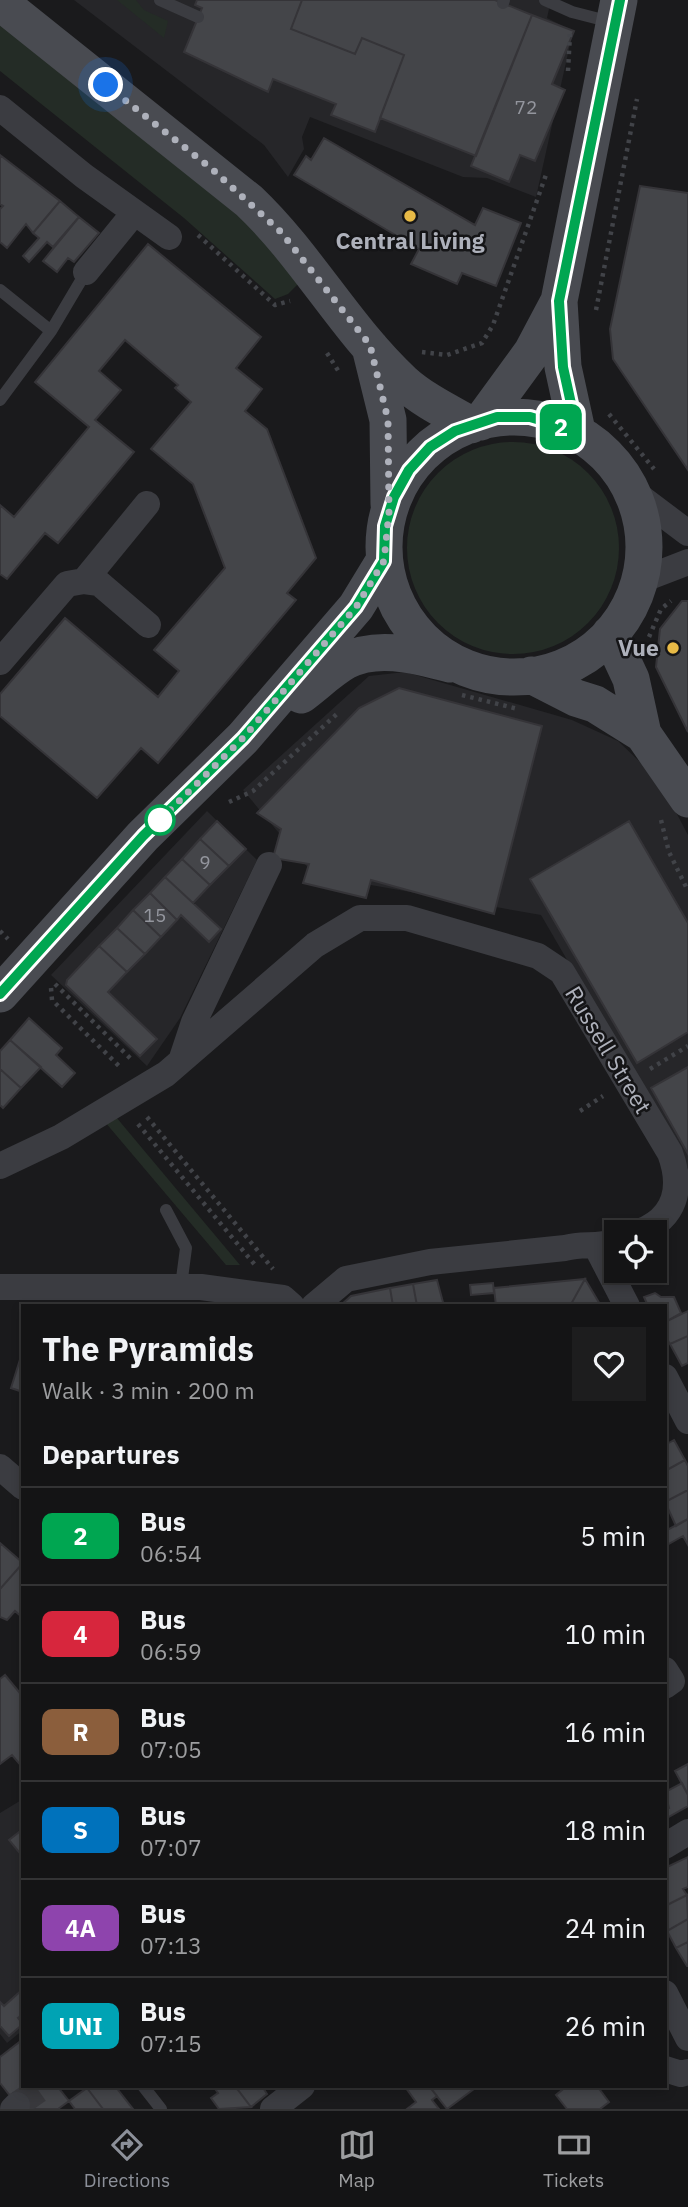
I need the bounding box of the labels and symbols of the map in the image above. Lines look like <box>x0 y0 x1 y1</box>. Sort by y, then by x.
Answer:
your location <box>88 67 123 102</box>
house number: 72 <box>515 95 537 119</box>
marker: Central Living <box>402 208 418 224</box>
place label: Central Living <box>336 225 485 255</box>
line badge: 2 <box>538 404 584 450</box>
place label: Vue <box>618 632 659 662</box>
marker: Vue <box>665 640 681 656</box>
unlabelled marker <box>145 805 175 835</box>
house number: 9 <box>199 850 211 874</box>
house number: 15 <box>144 903 166 927</box>
street label: Russell Street <box>559 980 659 1119</box>

